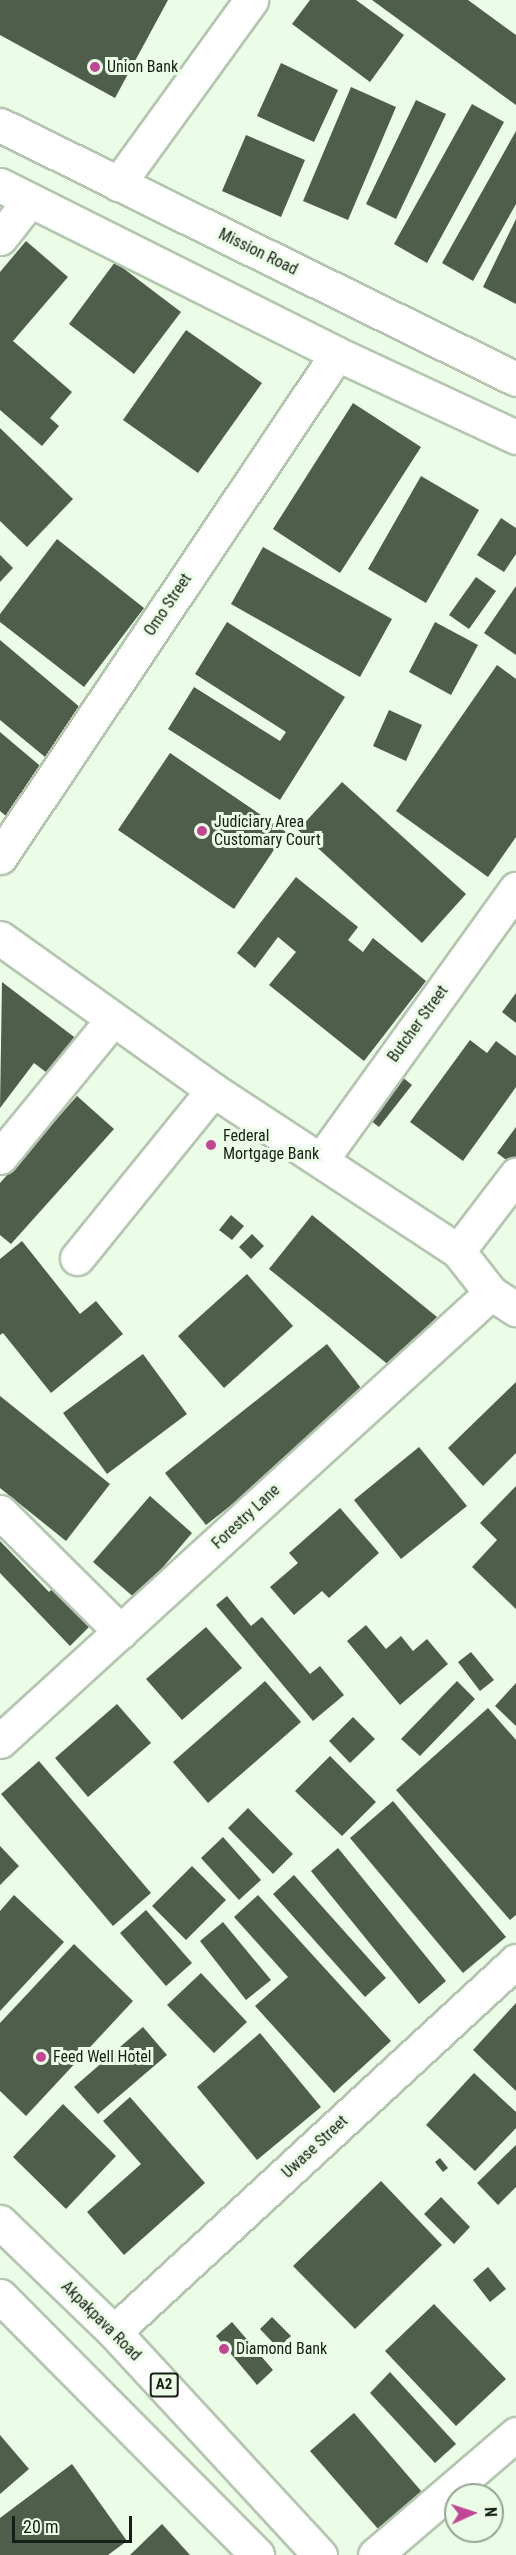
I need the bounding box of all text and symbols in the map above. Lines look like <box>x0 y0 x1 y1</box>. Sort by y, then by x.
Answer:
place label: Union Bank <box>107 57 178 77</box>
marker: Union Bank <box>88 60 102 74</box>
street label: Mission Road <box>215 225 301 279</box>
street label: Omo Street <box>140 570 196 640</box>
place label: Judiciary Area Customary Court <box>214 812 321 850</box>
marker: Judiciary Area Customary Court <box>195 824 209 838</box>
street label: Butcher Street <box>384 982 452 1066</box>
place label: Federal Mortgage Bank <box>223 1126 319 1164</box>
marker: Federal Mortgage Bank <box>204 1138 218 1152</box>
street label: Forestry Lane <box>208 1481 284 1553</box>
place label: Feed Well Hotel <box>53 2047 151 2067</box>
marker: Feed Well Hotel <box>34 2050 48 2064</box>
street label: Uwase Street <box>278 2112 352 2182</box>
street label: Akpakpava Road <box>57 2277 145 2365</box>
place label: Diamond Bank <box>236 2339 327 2359</box>
marker: Diamond Bank <box>217 2342 231 2356</box>
road number: A2 <box>149 2373 179 2397</box>
north arrow <box>444 2483 504 2543</box>
scale bar <box>15 2504 135 2542</box>
text: N <box>481 2507 500 2518</box>
text: 20 m <box>23 2516 58 2537</box>

